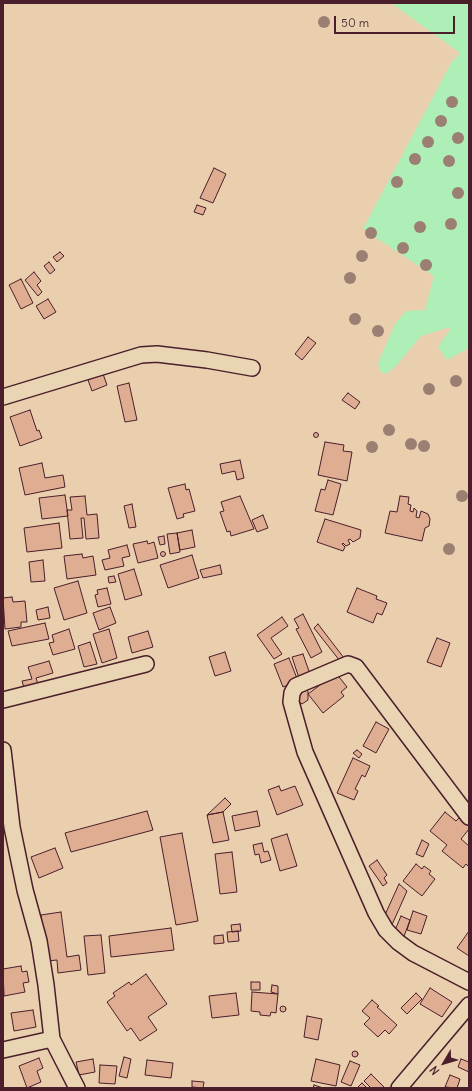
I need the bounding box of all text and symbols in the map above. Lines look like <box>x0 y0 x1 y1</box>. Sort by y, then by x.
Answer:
scale bar <box>336 8 457 34</box>
text: 50 m <box>341 15 369 30</box>
north arrow <box>424 1043 464 1083</box>
text: N <box>427 1063 442 1078</box>

